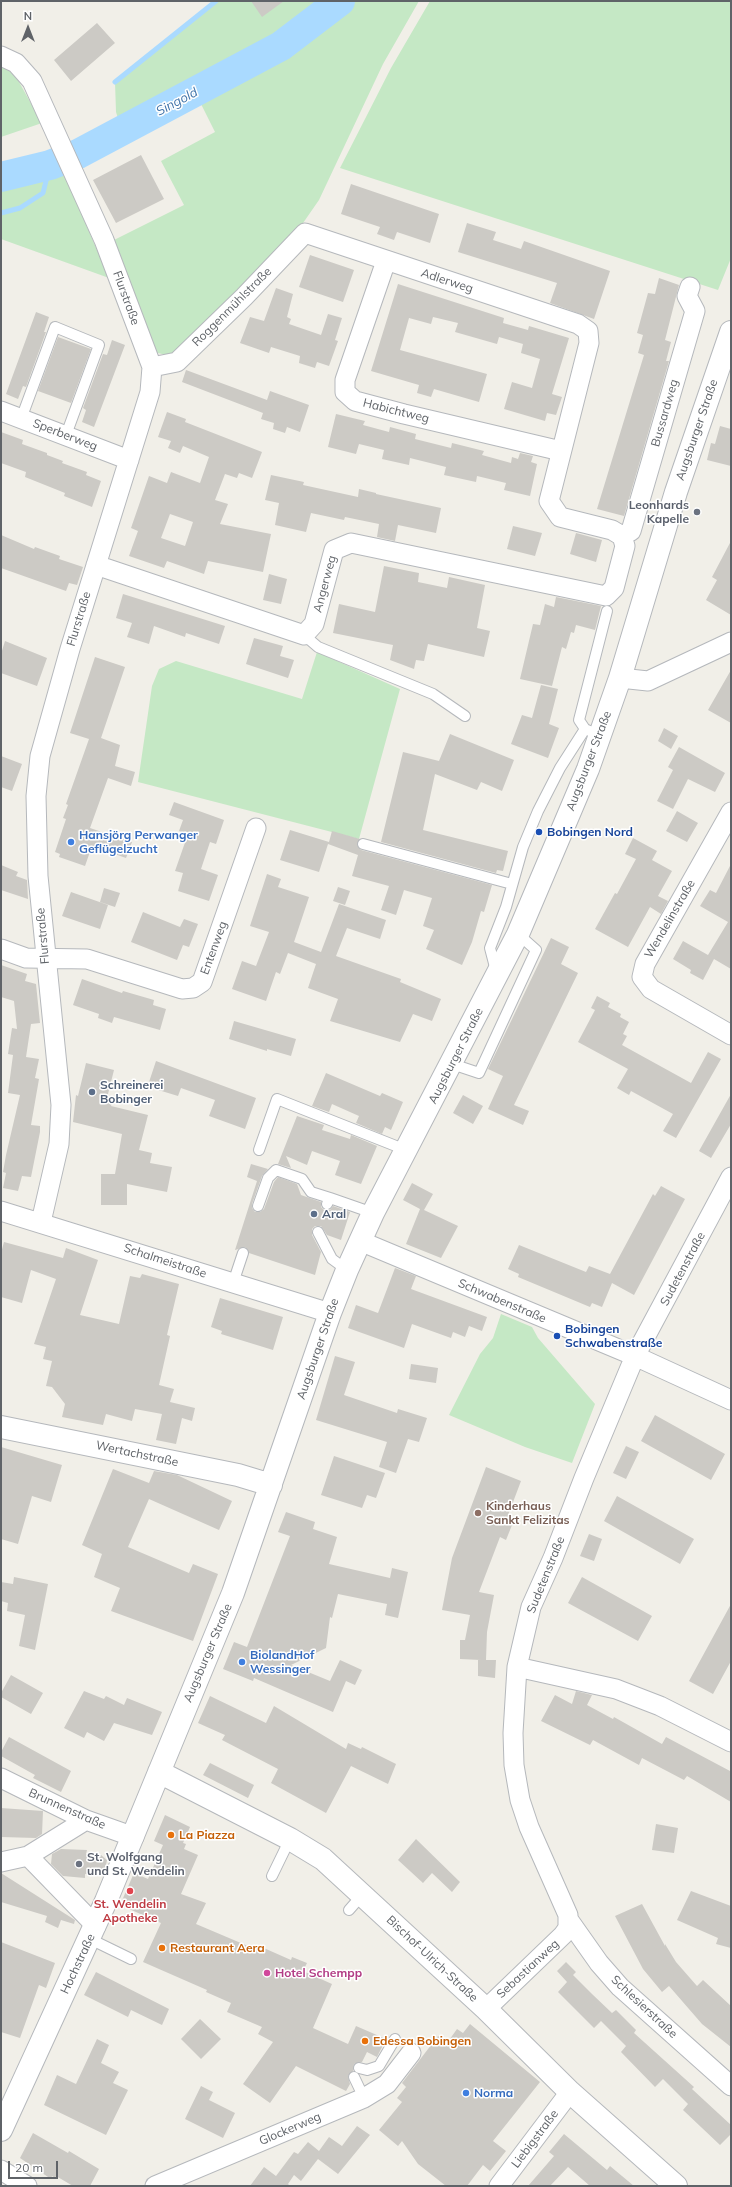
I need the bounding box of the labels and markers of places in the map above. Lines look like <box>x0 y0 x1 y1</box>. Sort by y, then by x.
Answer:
place label: Leonhards Kapelle <box>629 498 689 526</box>
marker: Leonhards Kapelle <box>692 507 702 517</box>
place label: Bobingen Nord <box>547 825 633 839</box>
marker: Bobingen Nord <box>534 827 544 837</box>
place label: Hansjörg Perwanger Geflügelzucht <box>79 828 198 856</box>
marker: Hansjörg Perwanger Geflügelzucht <box>66 837 76 847</box>
place label: Schreinerei Bobinger <box>100 1078 163 1106</box>
marker: Schreinerei Bobinger <box>87 1087 97 1097</box>
place label: Aral <box>322 1207 346 1221</box>
marker: Aral <box>309 1209 319 1219</box>
place label: Bobingen Schwabenstraße <box>565 1322 662 1350</box>
marker: Bobingen Schwabenstraße <box>552 1331 562 1341</box>
place label: Kinderhaus Sankt Felizitas <box>486 1499 570 1527</box>
marker: Kinderhaus Sankt Felizitas <box>473 1508 483 1518</box>
place label: BiolandHof Wessinger <box>250 1648 315 1676</box>
marker: BiolandHof Wessinger <box>237 1657 247 1667</box>
place label: La Piazza <box>179 1828 235 1842</box>
marker: La Piazza <box>166 1830 176 1840</box>
place label: St. Wolfgang und St. Wendelin <box>87 1850 185 1878</box>
marker: St. Wolfgang und St. Wendelin <box>74 1859 84 1869</box>
marker: St. Wendelin Apotheke <box>125 1886 135 1896</box>
place label: St. Wendelin Apotheke <box>94 1897 166 1925</box>
place label: Restaurant Aera <box>170 1941 265 1955</box>
marker: Restaurant Aera <box>157 1943 167 1953</box>
place label: Hotel Schempp <box>275 1966 362 1980</box>
marker: Hotel Schempp <box>262 1968 272 1978</box>
place label: Edessa Bobingen <box>373 2034 471 2048</box>
marker: Edessa Bobingen <box>360 2036 370 2046</box>
place label: Norma <box>474 2086 513 2100</box>
marker: Norma <box>461 2088 471 2098</box>

